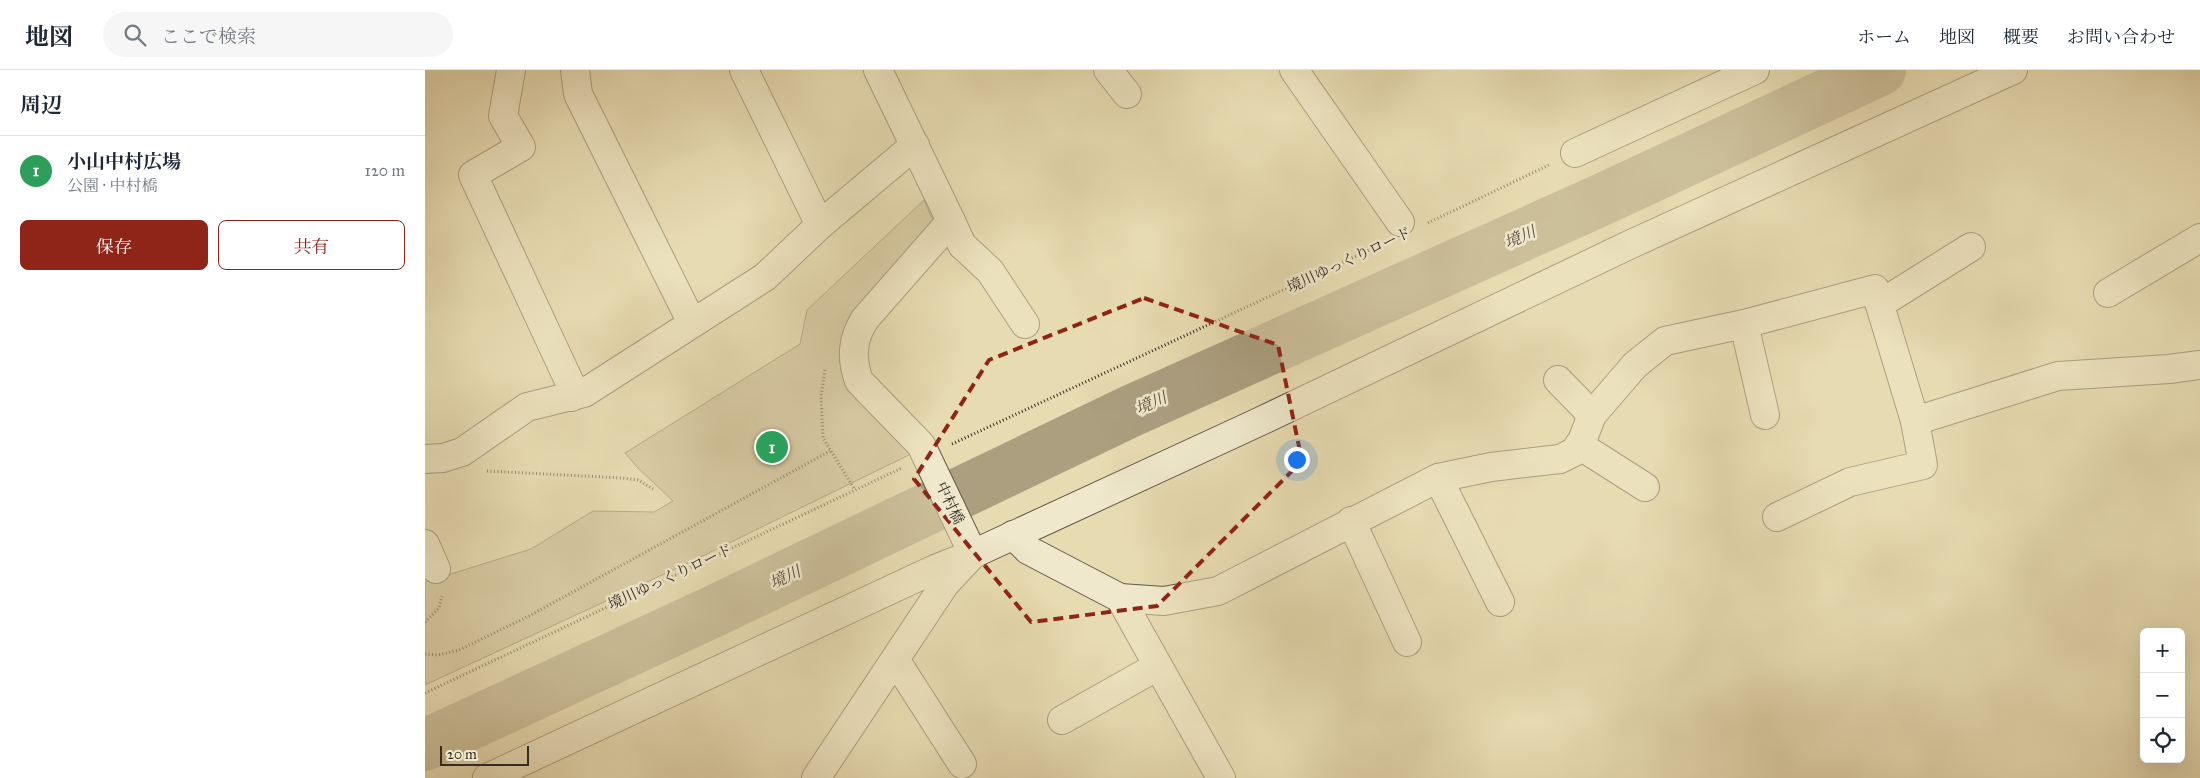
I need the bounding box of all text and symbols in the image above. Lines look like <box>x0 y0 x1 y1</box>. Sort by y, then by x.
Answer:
search box <box>103 12 453 57</box>
icon: search <box>121 21 149 49</box>
text: 地図 <box>25 22 73 52</box>
text: ここで検索 <box>161 25 256 48</box>
text: ホーム <box>1857 26 1911 48</box>
text: 地図 <box>1939 26 1975 48</box>
text: 概要 <box>2003 26 2039 48</box>
text: お問い合わせ <box>2067 26 2175 48</box>
text: 周辺 <box>20 92 62 118</box>
text: 小山中村広場 <box>67 150 181 173</box>
text: 1 <box>33 161 39 180</box>
text: 120 m <box>365 161 405 180</box>
text: 公園 · 中村橋 <box>67 176 157 195</box>
button: 保存 <box>20 220 208 270</box>
button: 共有 <box>218 220 405 270</box>
water label: 境川 <box>1502 221 1540 252</box>
street label: 境川ゆっくりロード <box>1284 223 1414 297</box>
water label: 境川 <box>1133 387 1171 418</box>
pin: 1 <box>756 428 788 466</box>
your location <box>1284 447 1310 473</box>
street label: 中村橋 <box>932 479 968 527</box>
street label: 境川ゆっくりロード <box>605 540 735 614</box>
water label: 境川 <box>766 561 805 593</box>
map controls <box>2140 628 2185 763</box>
button: + <box>2140 628 2185 673</box>
button: − <box>2140 673 2185 718</box>
button: locate <box>2140 718 2185 763</box>
scale bar <box>440 743 529 766</box>
text: 20 m <box>447 746 477 763</box>

